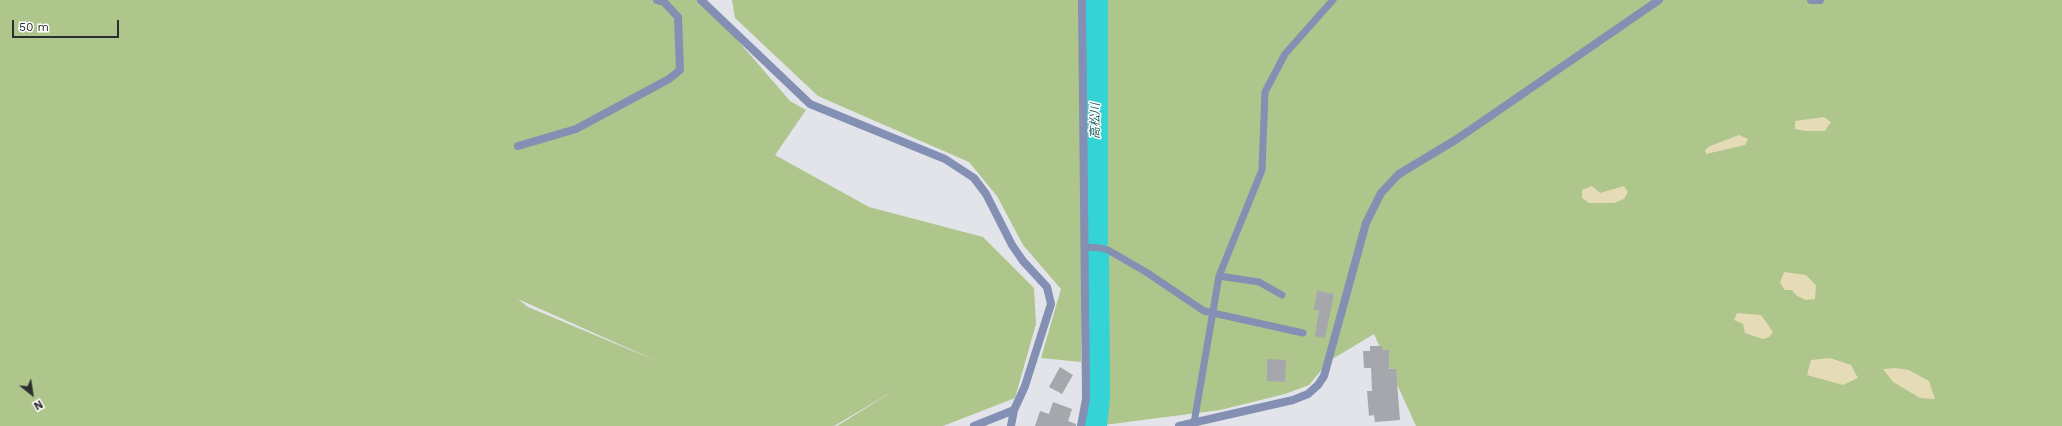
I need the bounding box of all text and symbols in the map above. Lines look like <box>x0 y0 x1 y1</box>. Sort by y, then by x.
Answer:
scale bar <box>14 12 121 38</box>
text: 50 m <box>19 20 49 34</box>
water label: 高松川 <box>1088 103 1102 139</box>
north arrow <box>12 374 52 414</box>
text: N <box>31 397 45 412</box>

